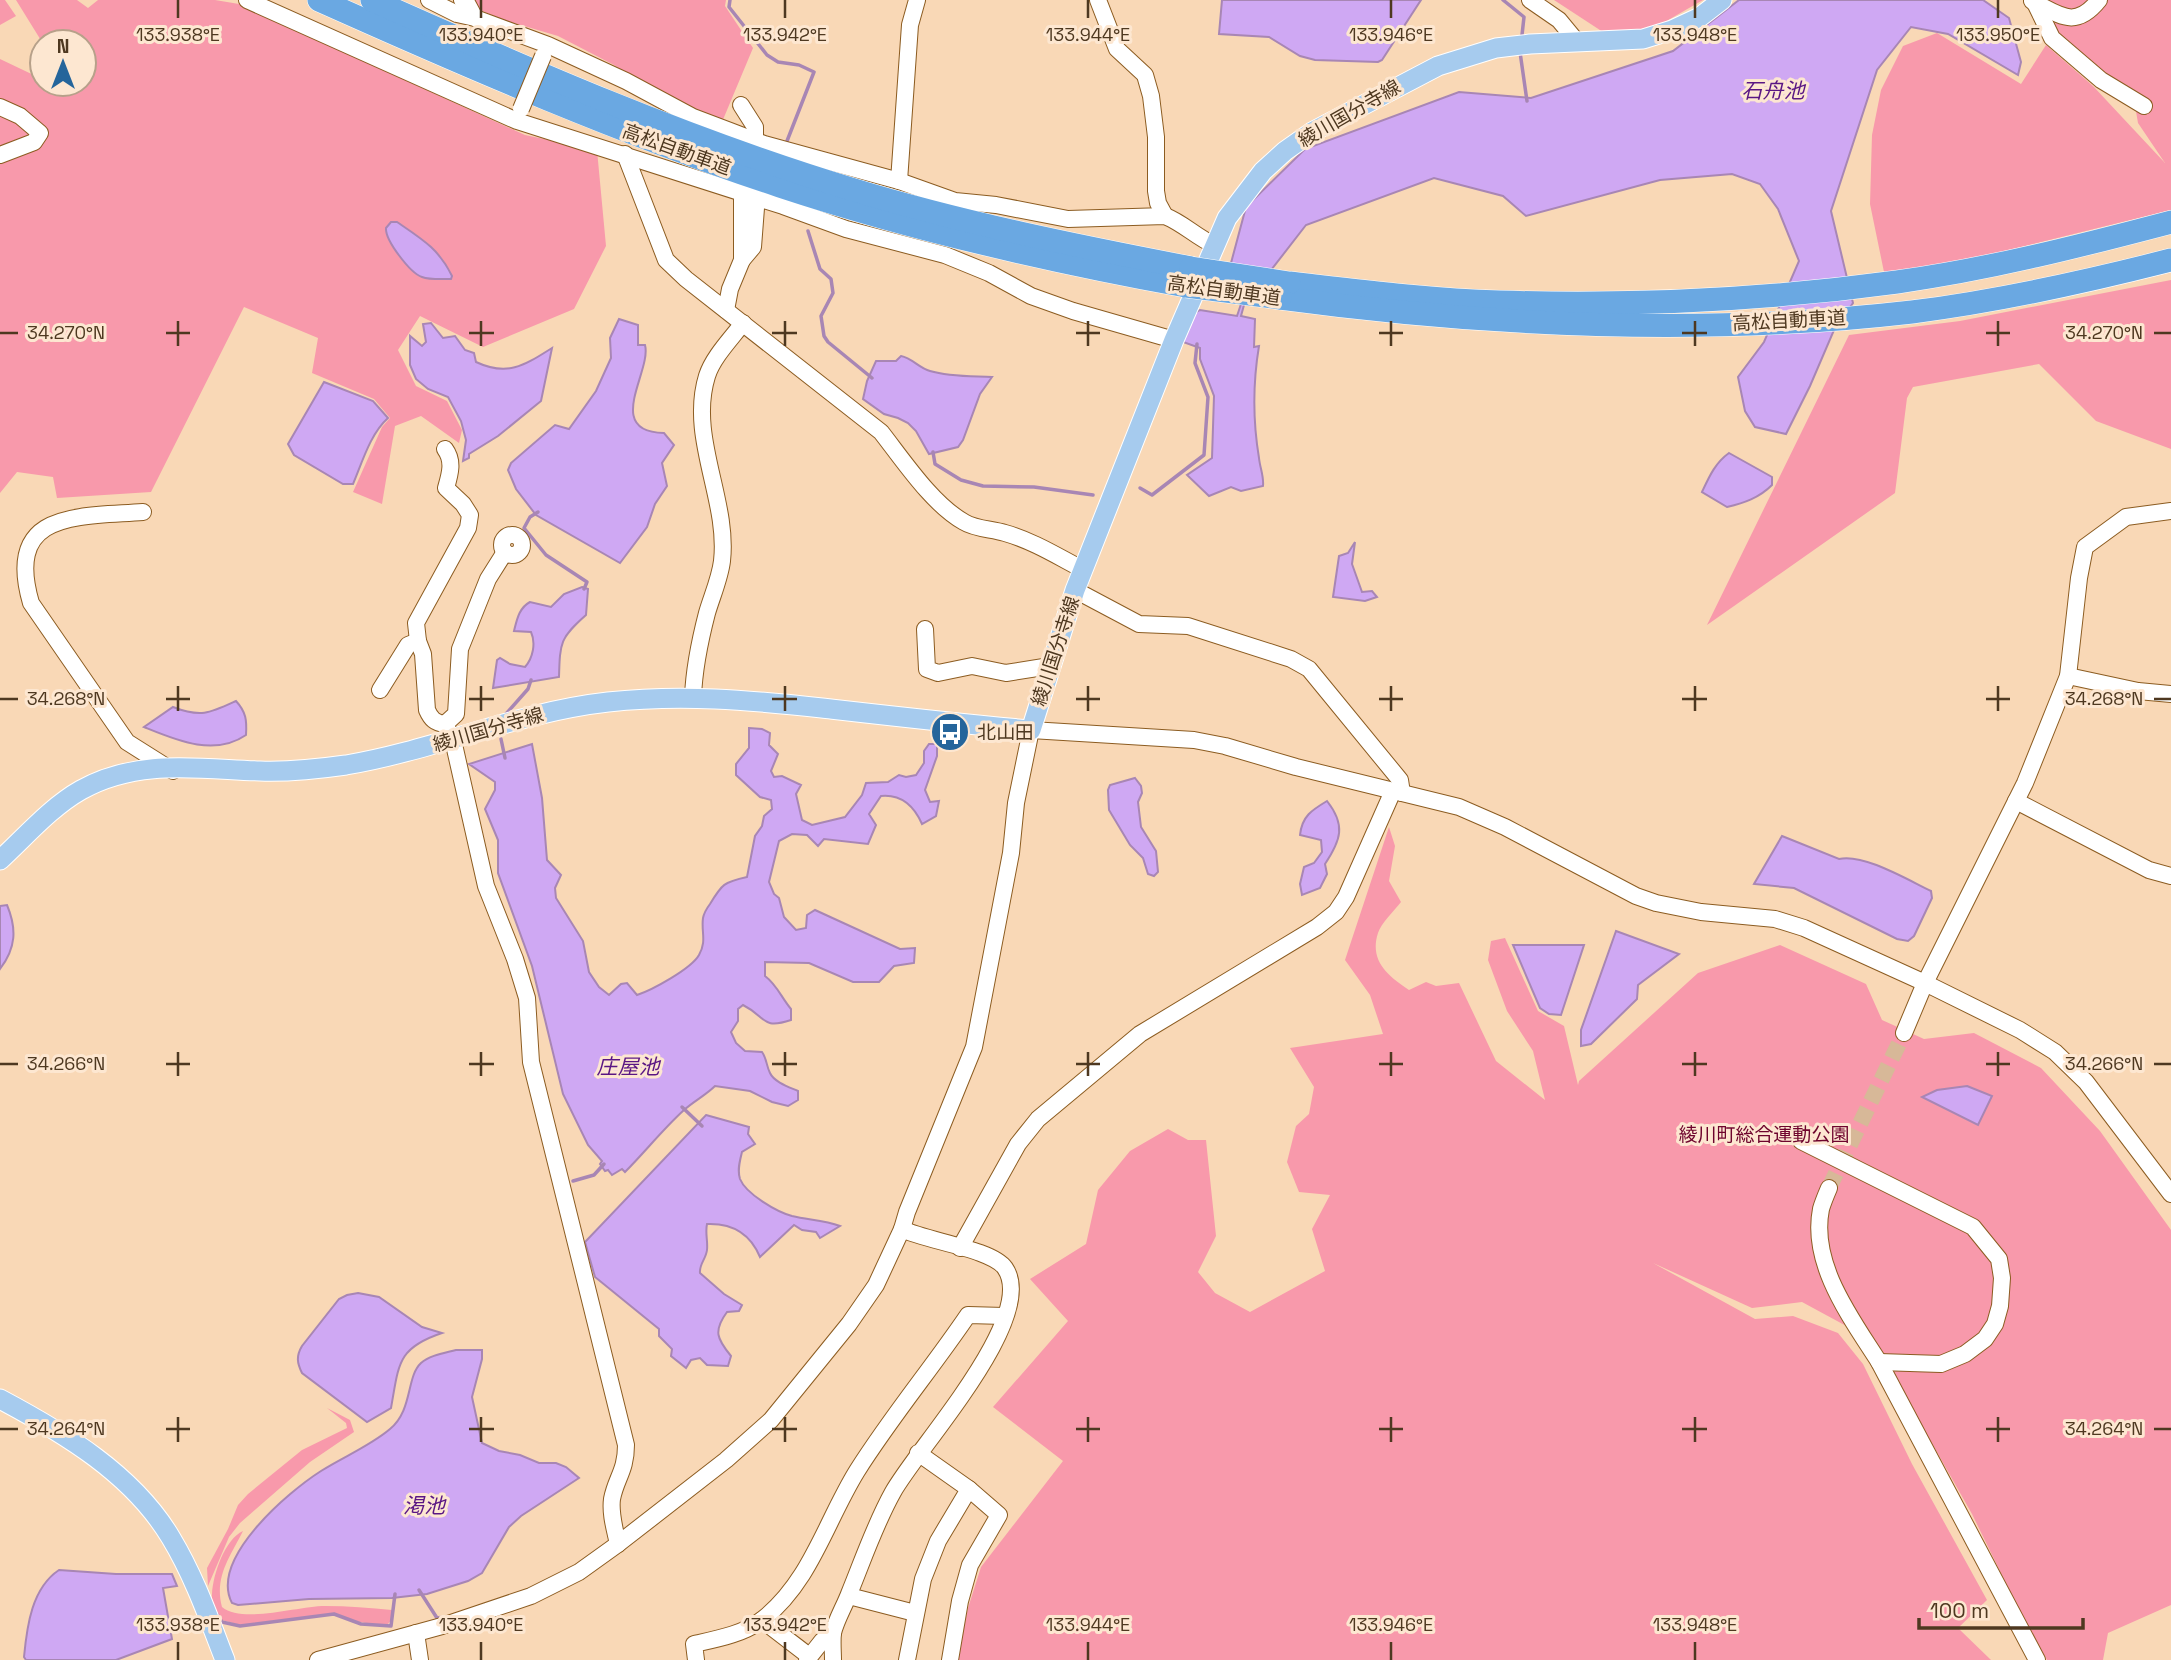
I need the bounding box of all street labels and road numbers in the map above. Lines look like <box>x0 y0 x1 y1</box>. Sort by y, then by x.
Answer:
street label: 綾川国分寺線 <box>1294 74 1405 153</box>
street label: 高松自動車道 <box>619 118 735 181</box>
street label: 高松自動車道 <box>1166 270 1282 311</box>
street label: 高松自動車道 <box>1731 305 1847 336</box>
street label: 綾川国分寺線 <box>1026 593 1085 709</box>
street label: 綾川国分寺線 <box>430 702 546 757</box>

